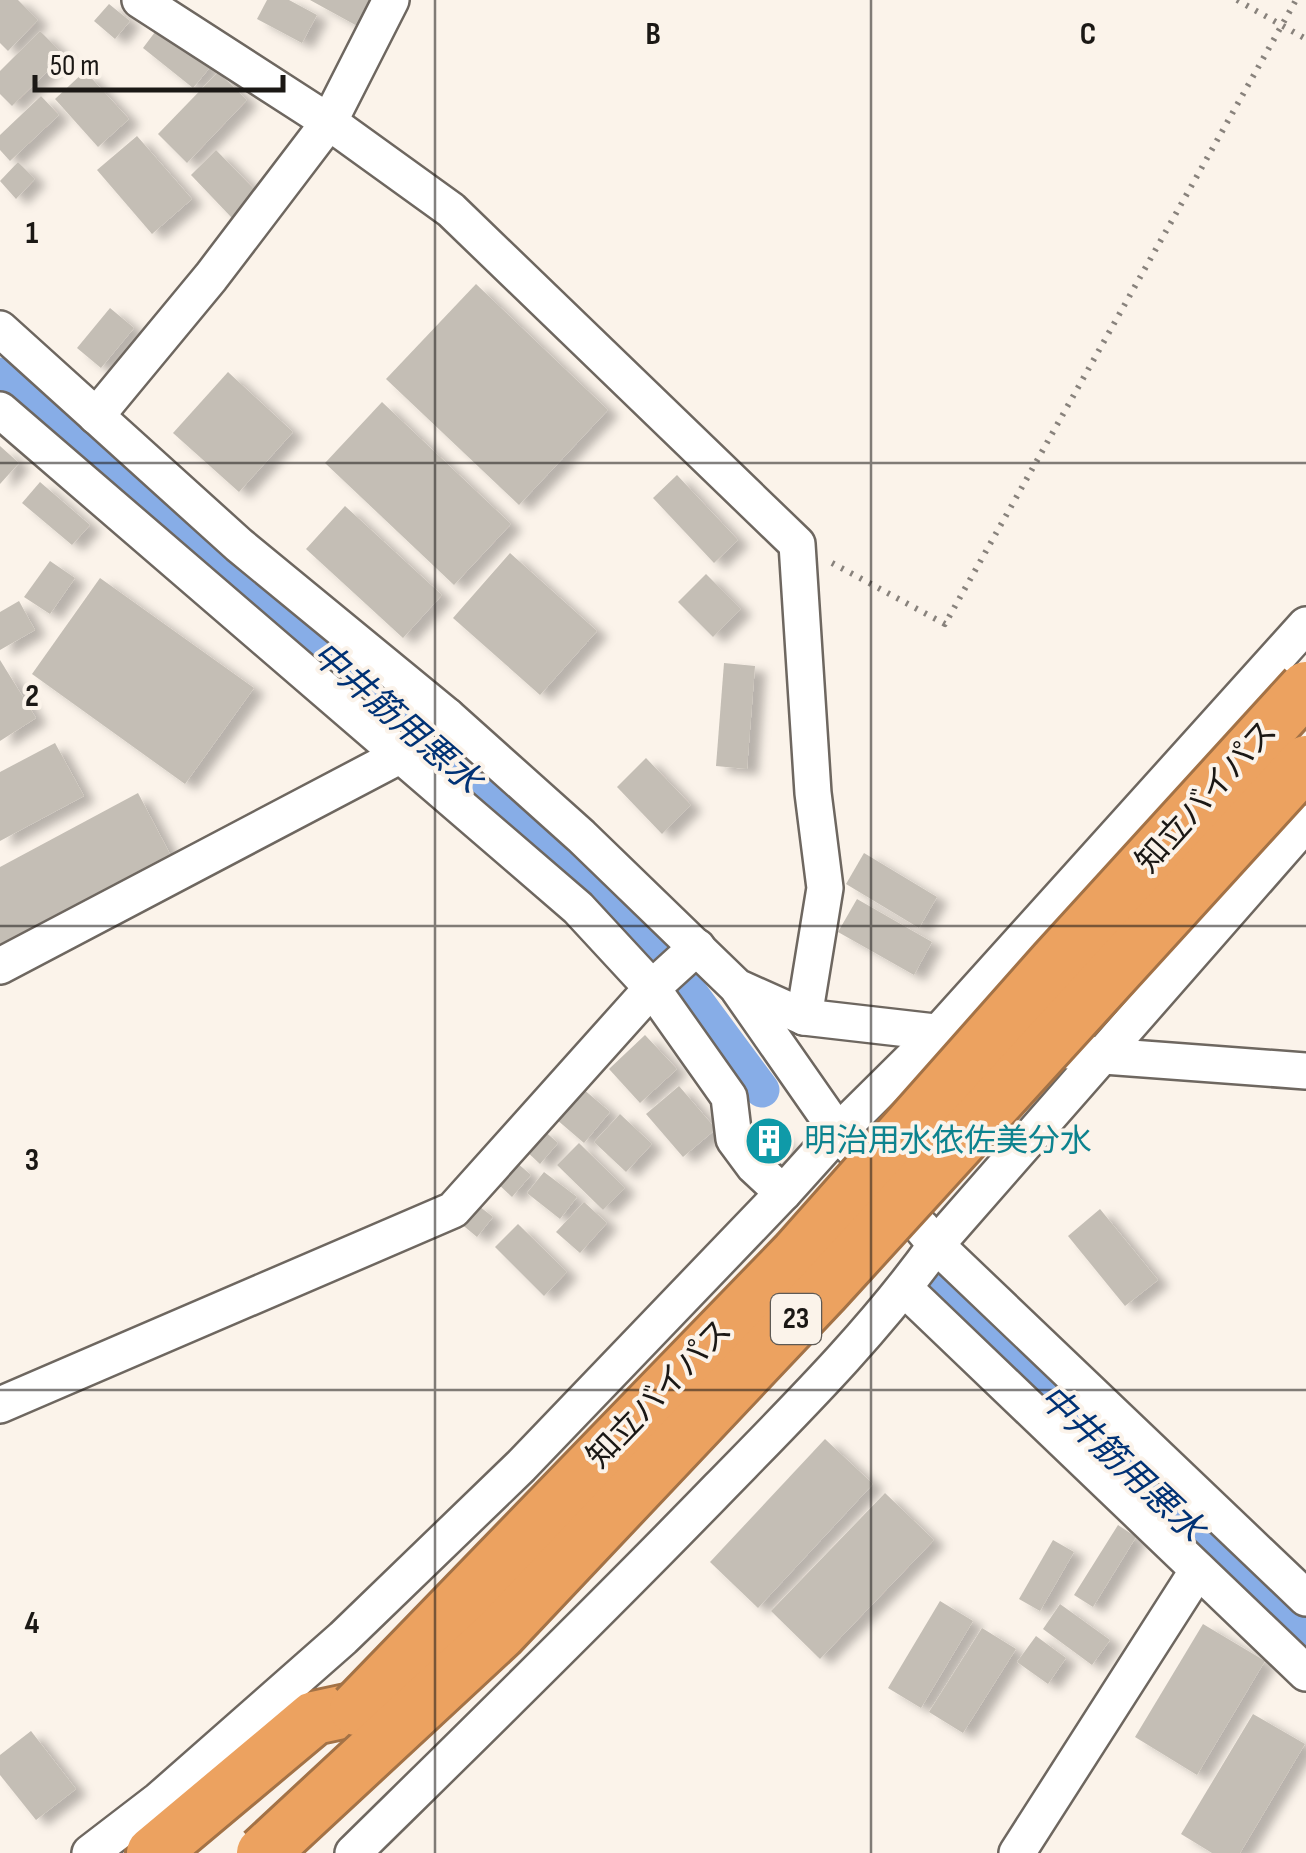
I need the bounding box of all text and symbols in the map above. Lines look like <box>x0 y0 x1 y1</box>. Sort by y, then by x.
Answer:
text: B <box>645 15 661 54</box>
text: C <box>1080 15 1096 54</box>
scale bar <box>35 30 282 92</box>
text: 50 m <box>50 48 99 84</box>
text: 1 <box>26 214 39 253</box>
water label: 中井筋用悪水 <box>303 633 492 806</box>
text: 2 <box>25 677 39 716</box>
street label: 知立バイパス <box>1128 713 1286 881</box>
building icon: 明治用水依佐美分水 <box>743 1115 795 1167</box>
place label: 明治用水依佐美分水 <box>804 1122 1092 1161</box>
text: 3 <box>25 1141 39 1180</box>
road number: 23 <box>771 1294 821 1344</box>
street label: 知立バイパス <box>580 1312 740 1476</box>
water label: 中井筋用悪水 <box>1030 1377 1215 1554</box>
text: 4 <box>25 1604 40 1643</box>

